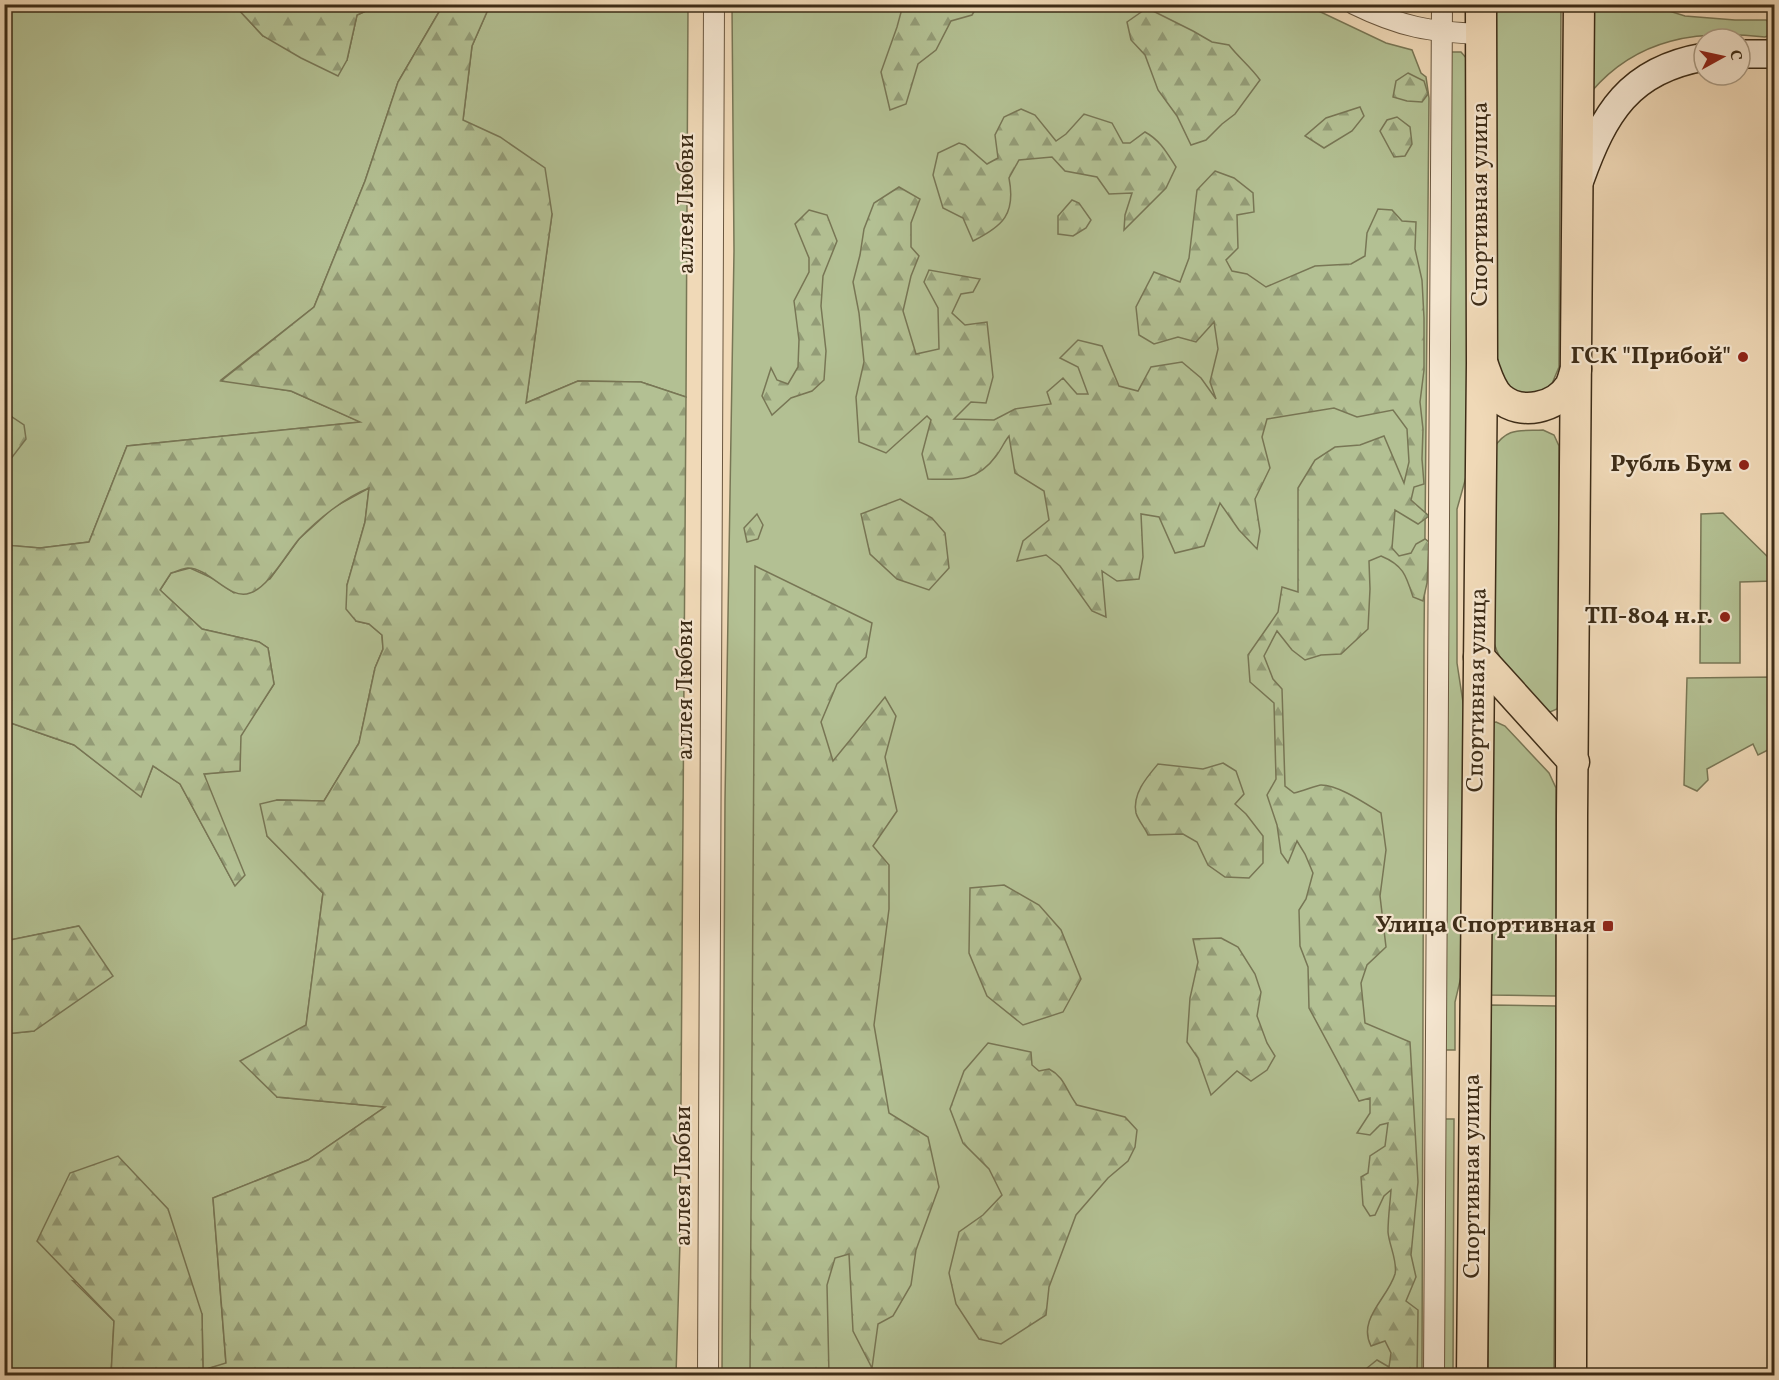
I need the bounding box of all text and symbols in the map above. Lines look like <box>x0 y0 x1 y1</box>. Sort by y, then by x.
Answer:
north arrow <box>1692 27 1752 87</box>
text: С <box>1723 49 1746 62</box>
street label: Спортивная улица <box>1464 102 1498 306</box>
street label: аллея Любви <box>670 134 704 274</box>
place label: ГСК "Прибой" <box>1571 340 1731 374</box>
marker: ГСК "Прибой" <box>1736 350 1750 364</box>
place label: Рубль Бум <box>1610 448 1732 482</box>
marker: Рубль Бум <box>1737 458 1751 472</box>
street label: Спортивная улица <box>1459 587 1497 793</box>
place label: ТП-804 н.г. <box>1585 600 1713 634</box>
marker: ТП-804 н.г. <box>1718 610 1732 624</box>
street label: аллея Любви <box>669 620 703 760</box>
place label: Улица Спортивная <box>1376 909 1596 943</box>
marker: Улица Спортивная <box>1601 919 1615 933</box>
street label: Спортивная улица <box>1456 1074 1490 1278</box>
street label: аллея Любви <box>667 1106 701 1246</box>

